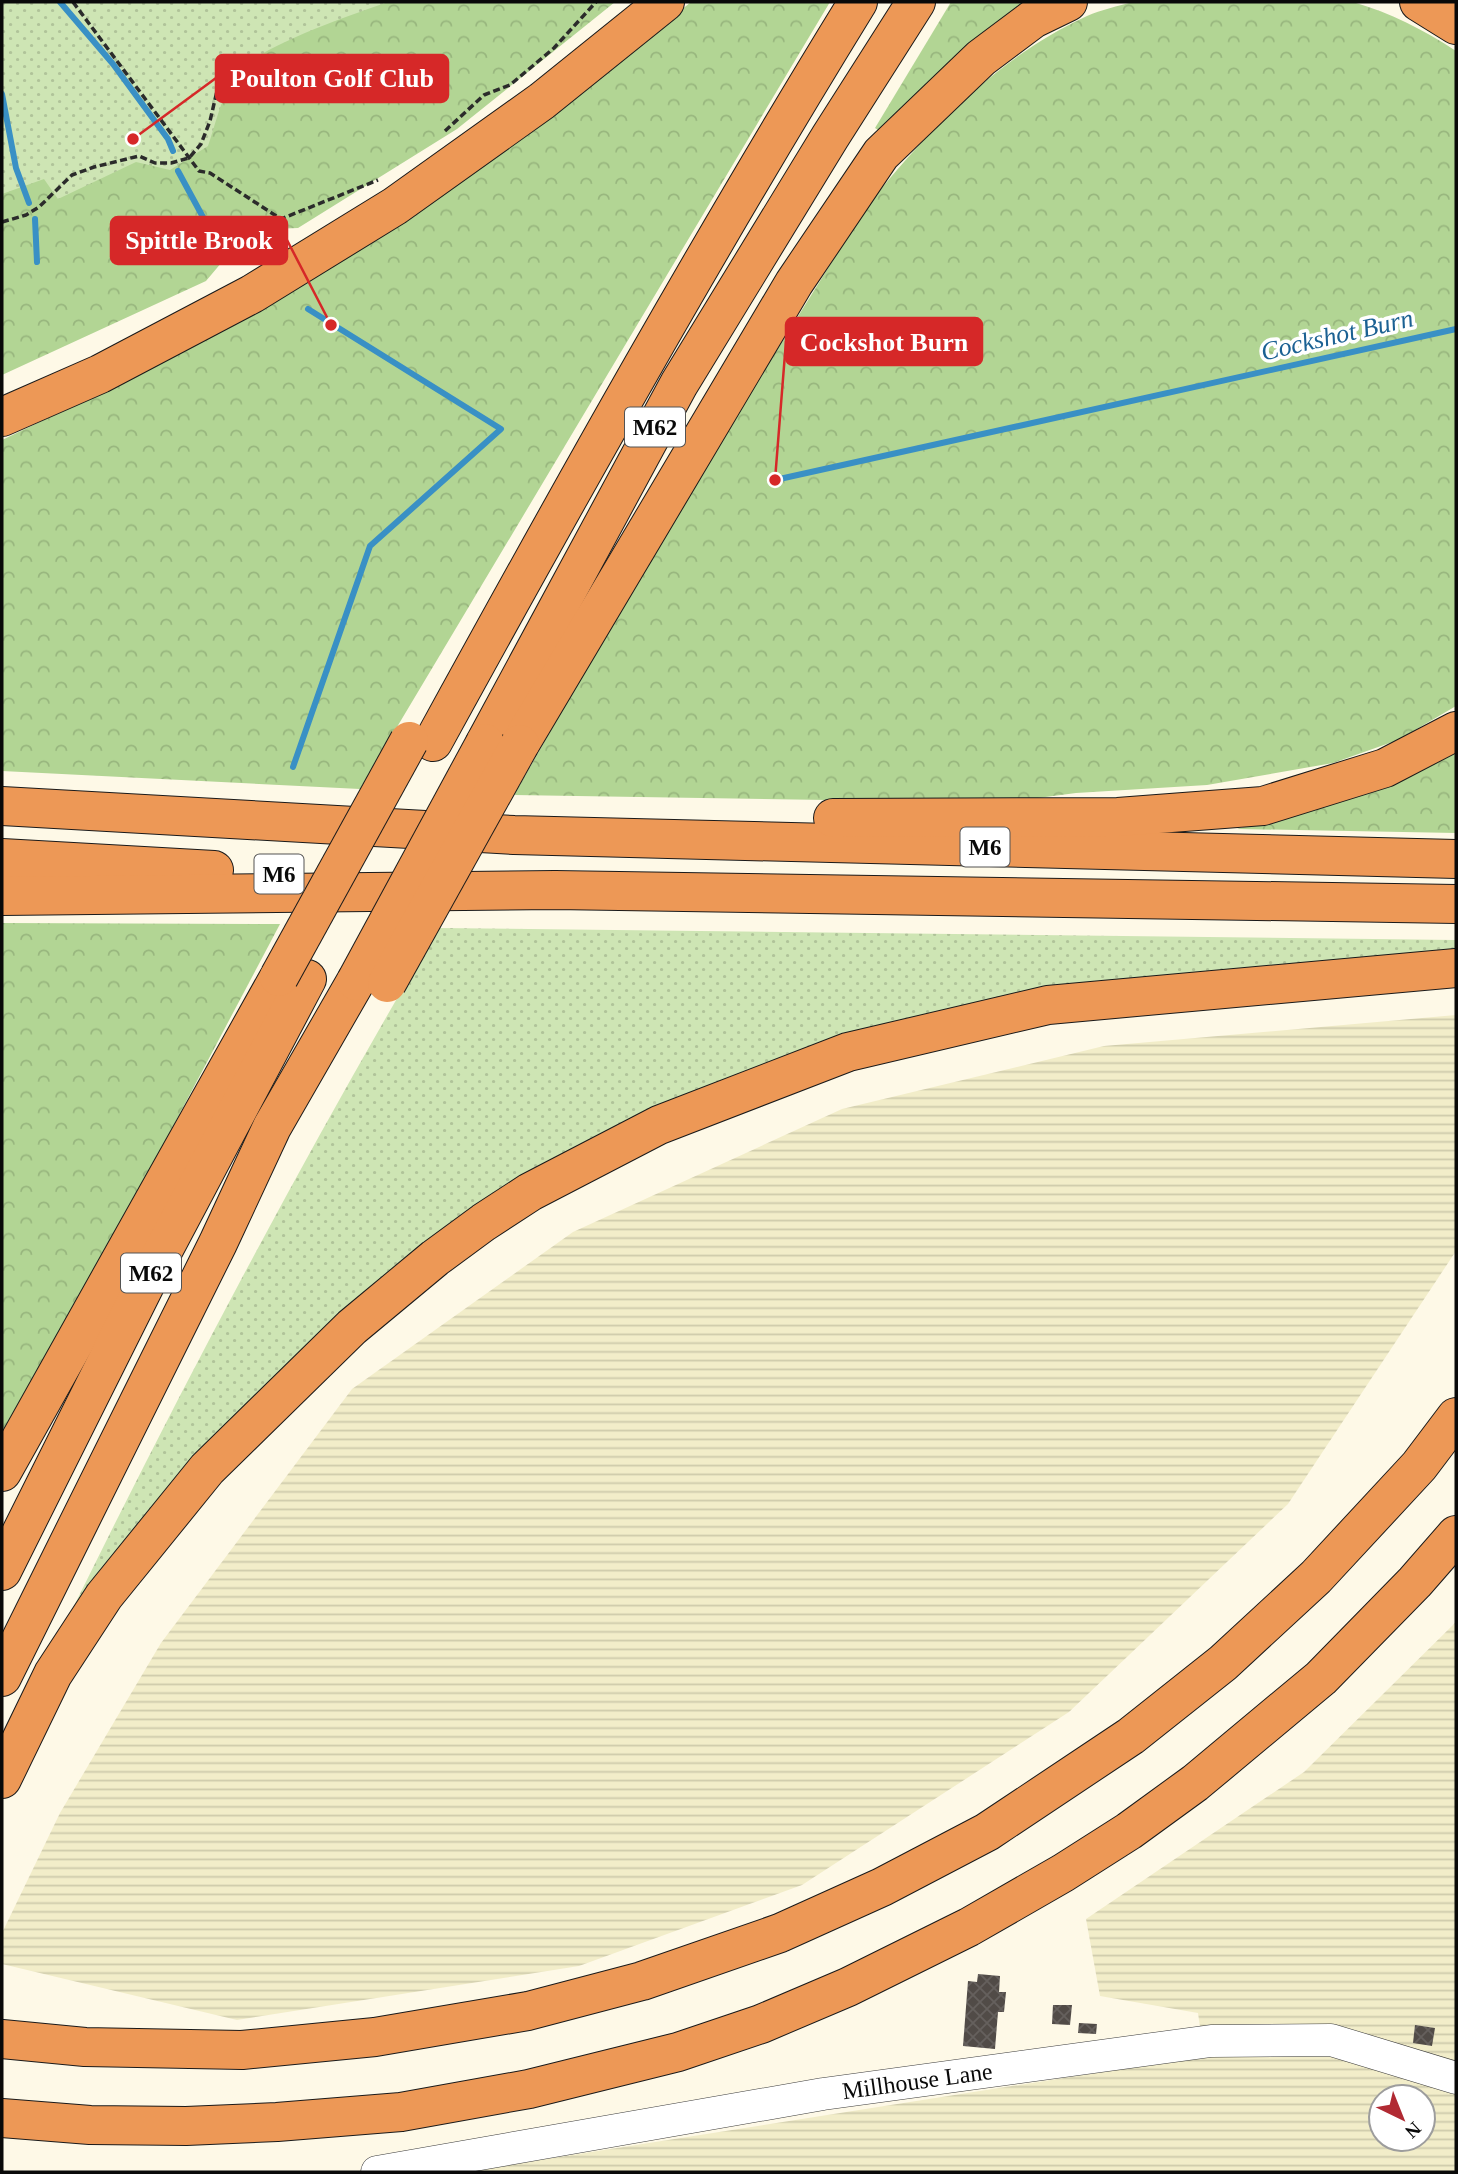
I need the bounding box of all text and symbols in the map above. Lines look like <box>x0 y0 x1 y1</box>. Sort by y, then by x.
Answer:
callout: Poulton Golf Club <box>216 55 448 102</box>
text: Poulton Golf Club <box>230 64 434 93</box>
callout: Spittle Brook <box>111 217 287 264</box>
text: Spittle Brook <box>125 226 273 255</box>
water label: Cockshot Burn <box>1258 303 1416 367</box>
callout: Cockshot Burn <box>786 318 982 365</box>
text: Cockshot Burn <box>800 328 969 357</box>
road number: M62 <box>625 408 685 446</box>
road number: M6 <box>960 828 1010 866</box>
road number: M6 <box>254 854 304 894</box>
road number: M62 <box>121 1254 181 1292</box>
street label: Millhouse Lane <box>841 2058 994 2104</box>
north arrow <box>1367 2083 1437 2153</box>
text: N <box>1401 2118 1425 2143</box>

